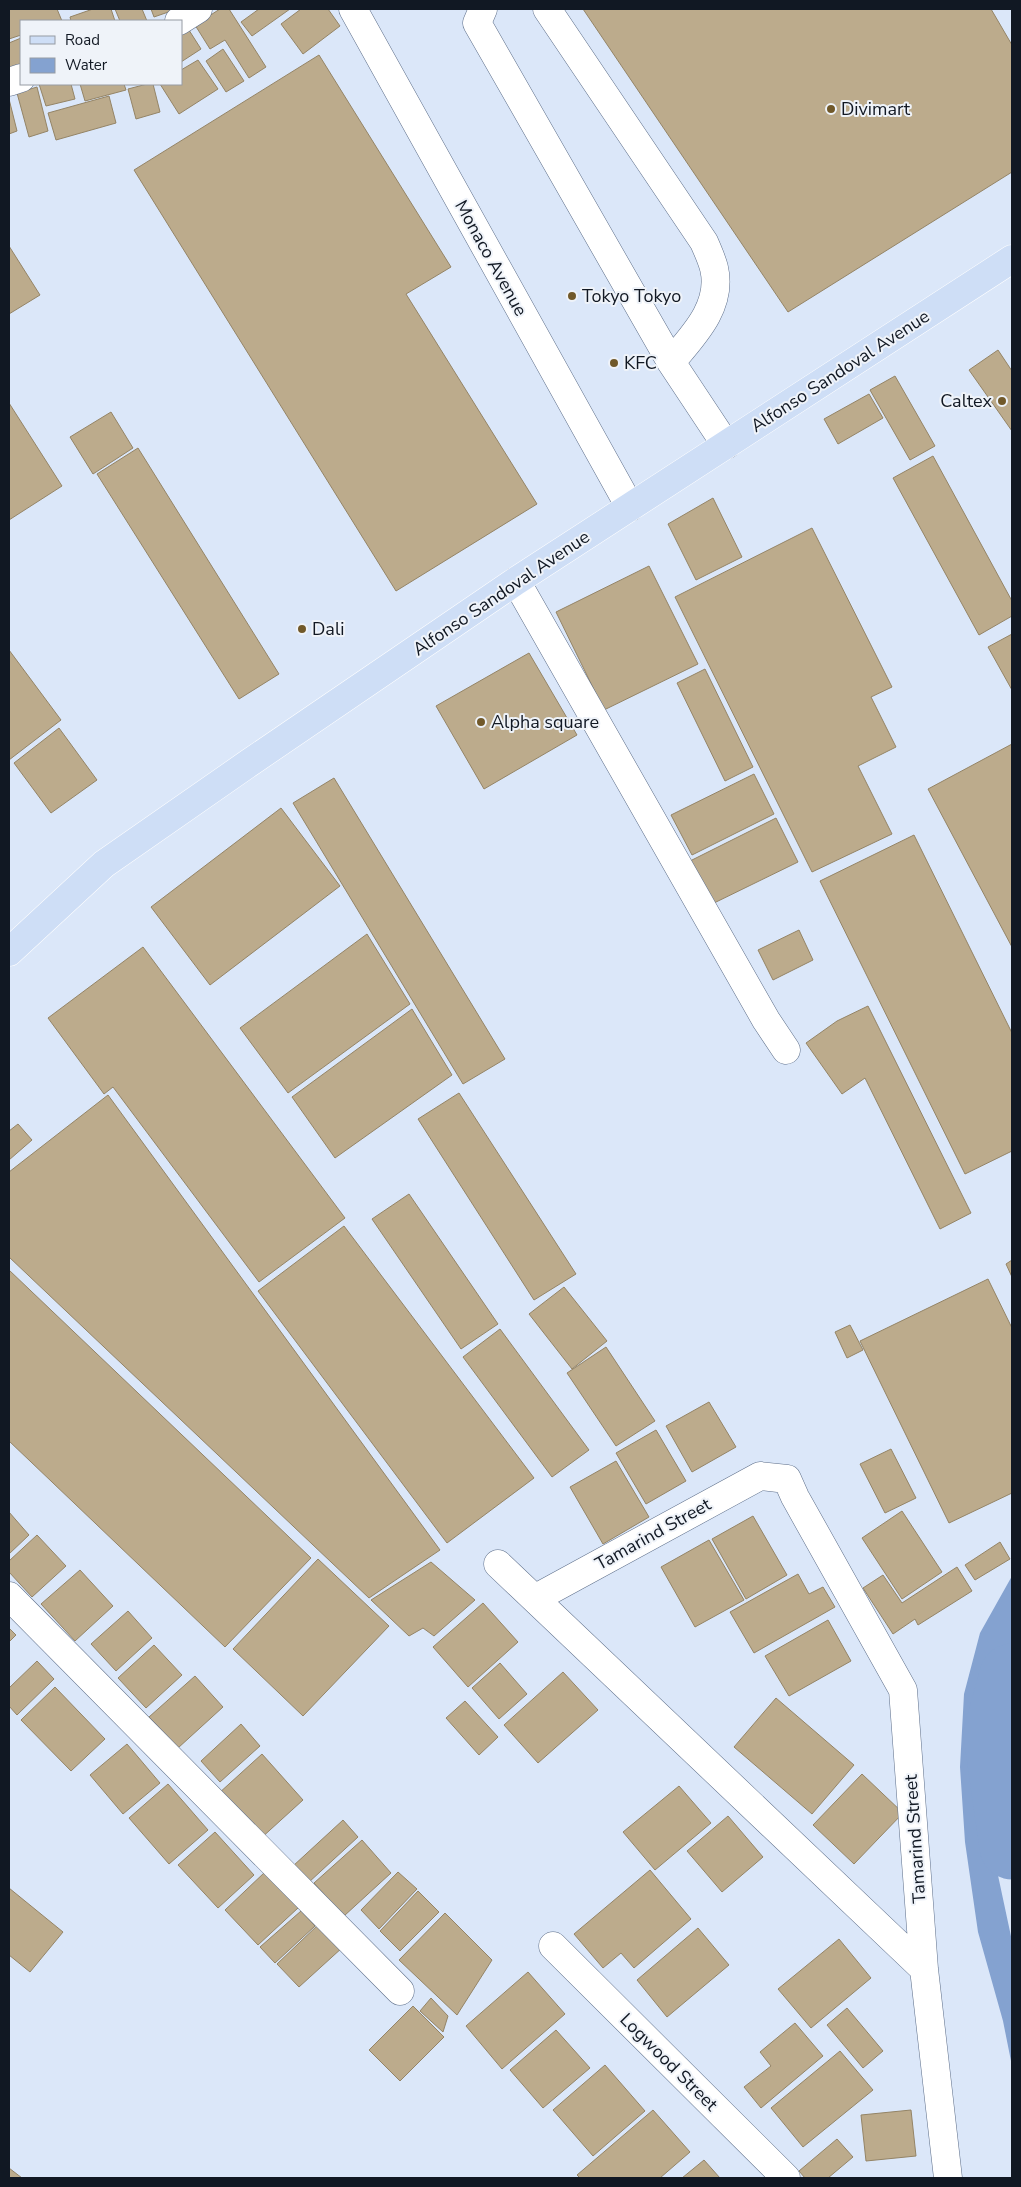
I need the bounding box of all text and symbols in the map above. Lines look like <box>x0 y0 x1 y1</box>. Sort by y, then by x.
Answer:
legend <box>20 20 182 85</box>
text: Road <box>65 30 100 50</box>
text: Water <box>65 55 108 75</box>
place label: Divimart <box>841 97 911 121</box>
marker: Divimart <box>825 103 837 115</box>
street label: Monaco Avenue <box>449 196 533 320</box>
place label: Tokyo Tokyo <box>582 284 681 308</box>
marker: Tokyo Tokyo <box>566 290 578 302</box>
street label: Alfonso Sandoval Avenue <box>746 304 934 438</box>
place label: KFC <box>624 351 657 375</box>
marker: KFC <box>608 357 620 369</box>
place label: Caltex <box>940 389 993 413</box>
marker: Caltex <box>996 395 1008 407</box>
street label: Alfonso Sandoval Avenue <box>408 525 594 661</box>
place label: Dali <box>312 617 344 641</box>
marker: Dali <box>296 623 308 635</box>
place label: Alpha square <box>491 710 599 734</box>
marker: Alpha square <box>475 716 487 728</box>
street label: Tamarind Street <box>591 1492 716 1576</box>
street label: Tamarind Street <box>898 1773 931 1904</box>
street label: Logwood Street <box>615 2008 724 2117</box>

